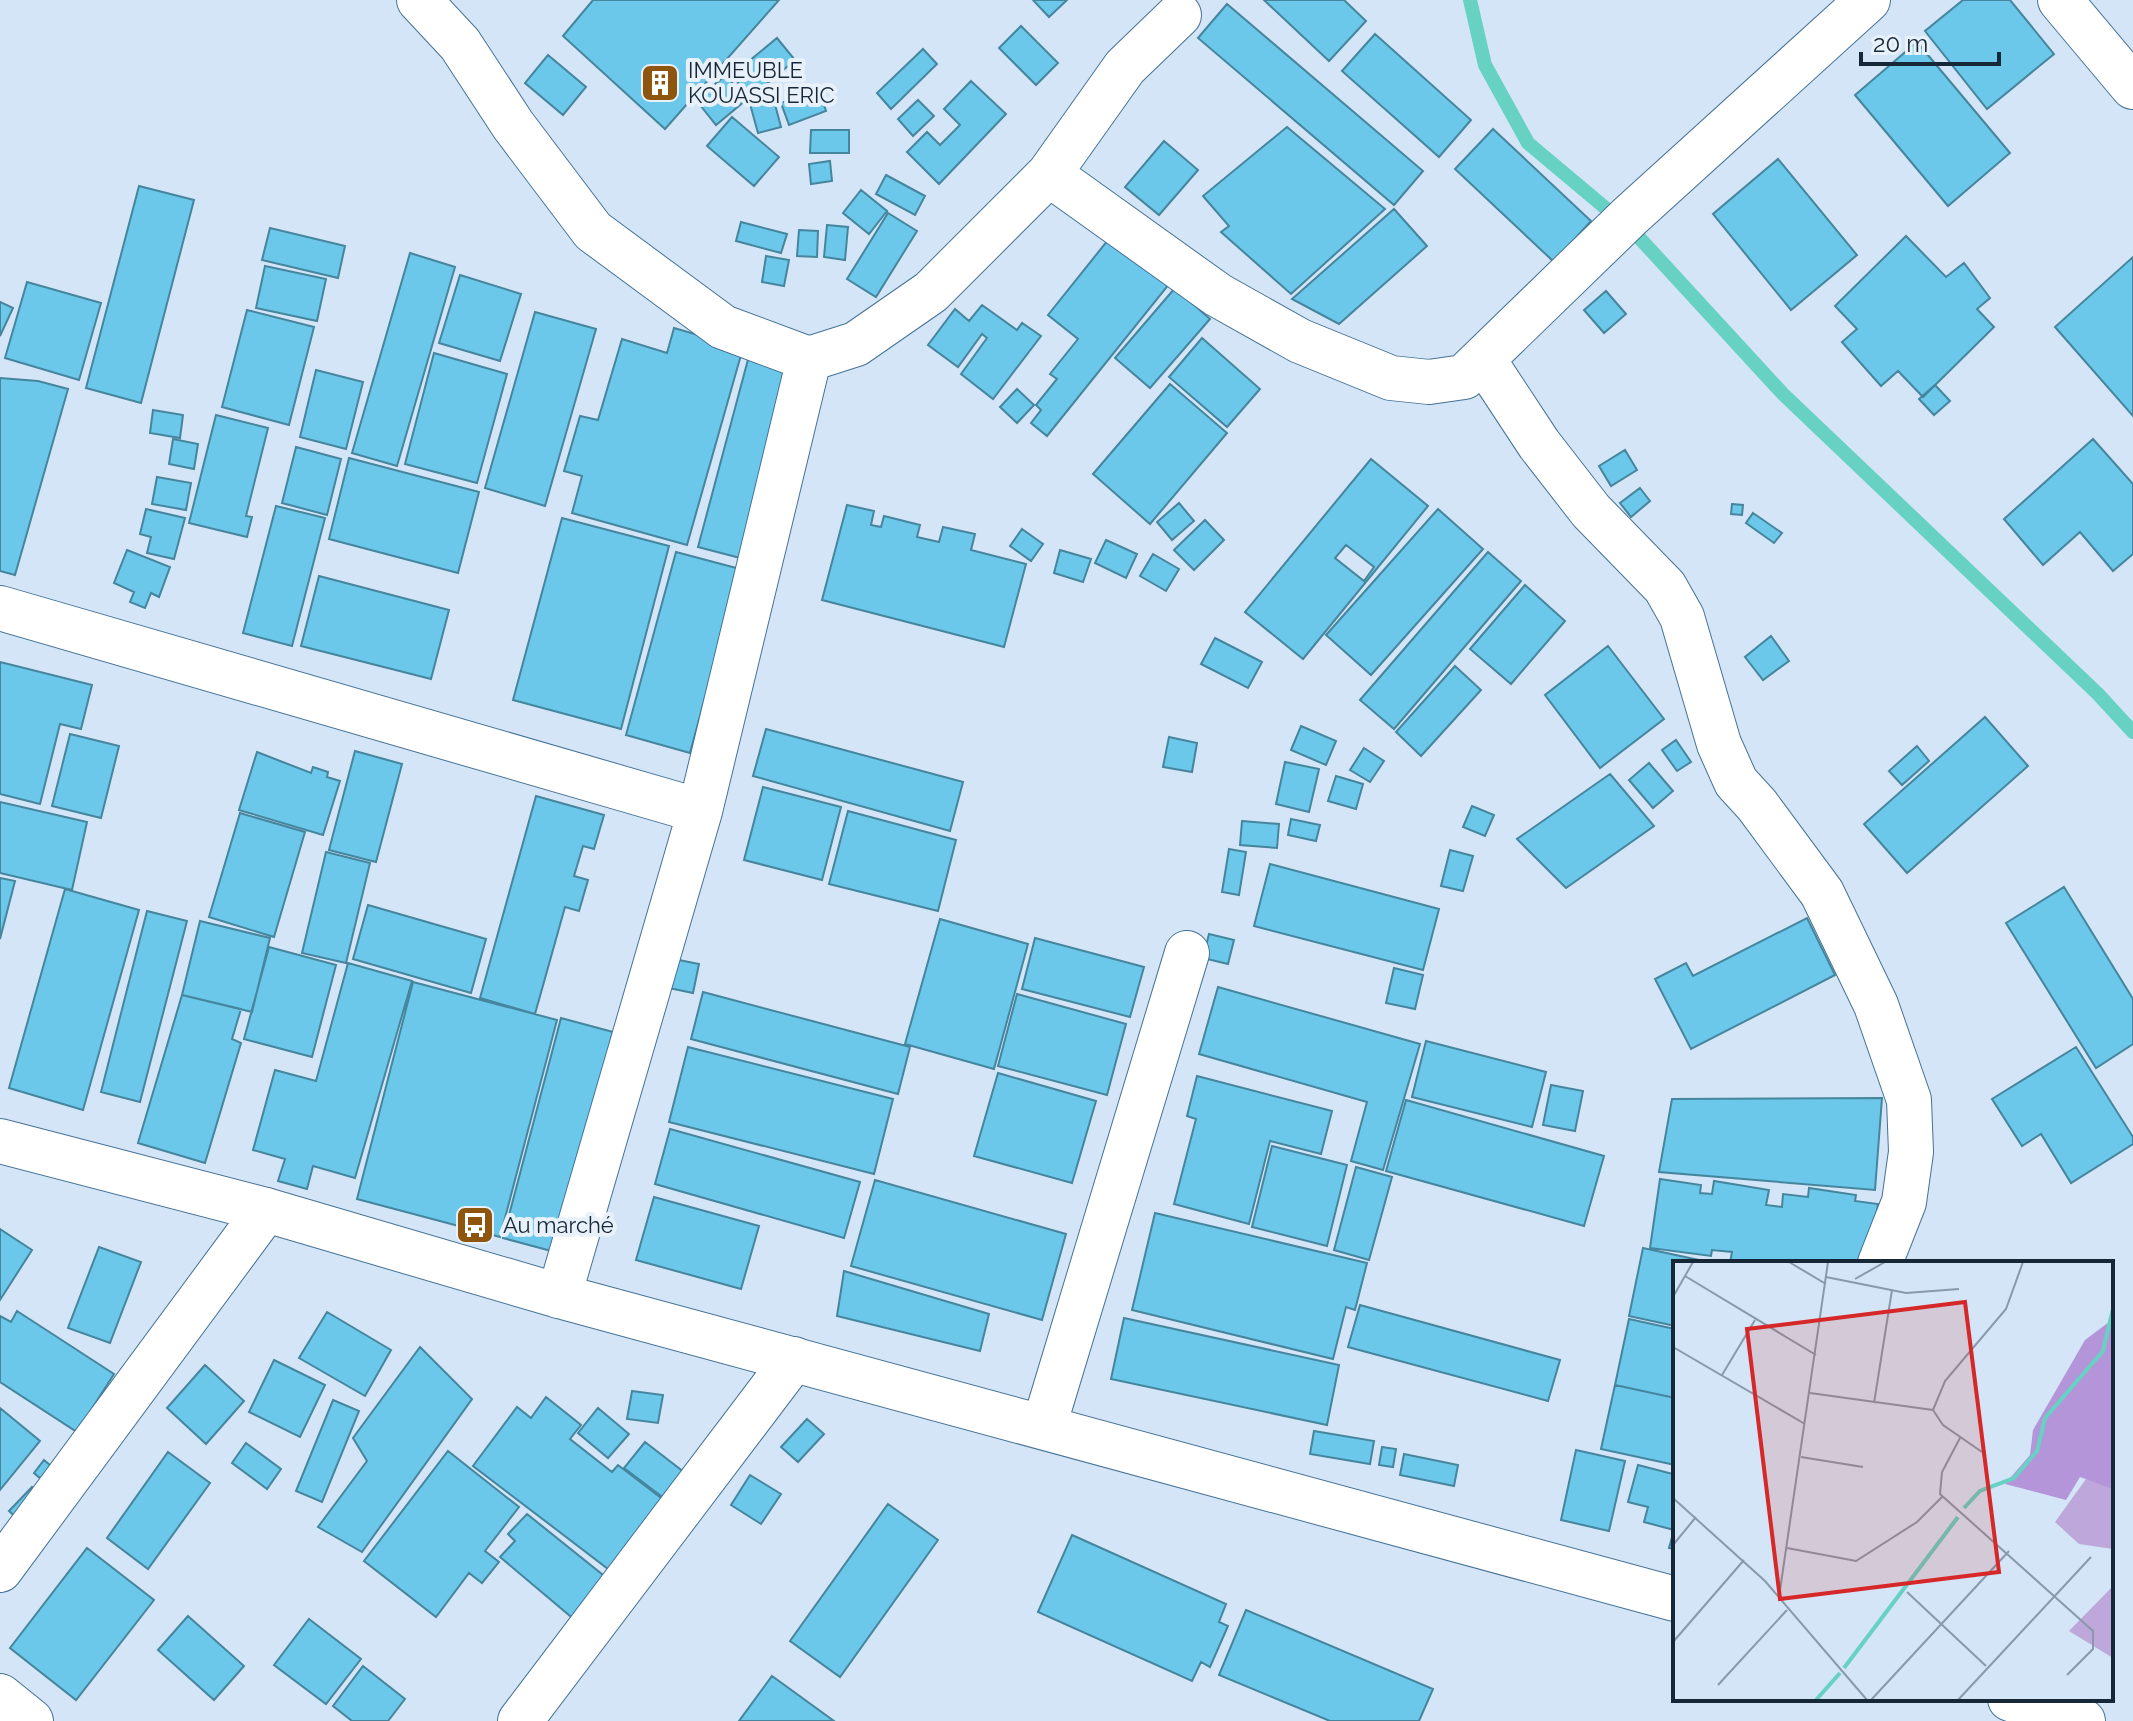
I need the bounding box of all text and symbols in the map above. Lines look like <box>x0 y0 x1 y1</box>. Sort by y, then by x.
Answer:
scale bar <box>1861 16 1999 66</box>
text: 20 m <box>1873 29 1928 58</box>
place label: IMMEUBLE KOUASSI ERIC <box>688 57 835 108</box>
building icon: IMMEUBLE KOUASSI ERIC <box>639 62 681 104</box>
bus stop icon: Au marché <box>454 1204 496 1246</box>
place label: Au marché <box>503 1212 614 1238</box>
inset map <box>1673 1261 2113 1701</box>

